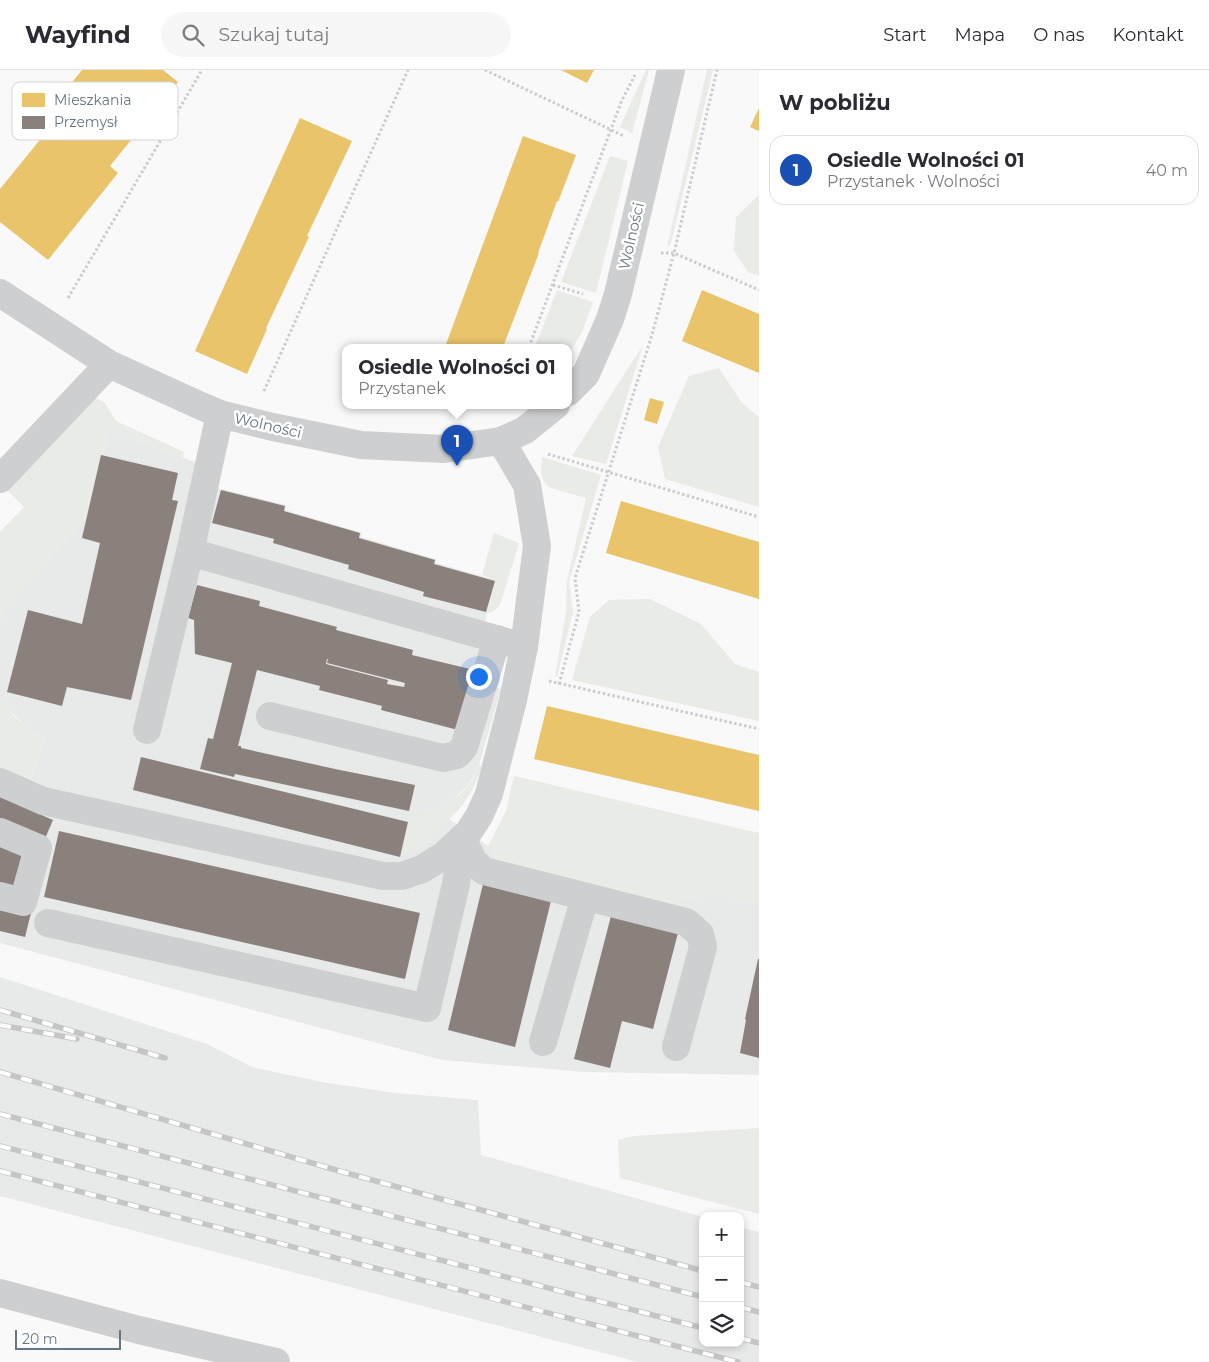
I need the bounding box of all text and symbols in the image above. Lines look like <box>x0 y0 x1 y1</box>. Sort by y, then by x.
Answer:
search box <box>161 12 511 57</box>
text: Wayfind <box>25 20 131 49</box>
icon: search <box>179 21 207 49</box>
text: Szukaj tutaj <box>219 23 330 46</box>
text: Start <box>883 24 927 46</box>
text: Mapa <box>955 24 1005 46</box>
text: O nas <box>1033 24 1085 46</box>
text: Kontakt <box>1113 24 1184 46</box>
legend <box>12 82 178 140</box>
text: W pobliżu <box>779 90 891 115</box>
text: Mieszkania <box>54 91 132 109</box>
text: Przemysł <box>54 113 118 131</box>
text: Osiedle Wolności 01 <box>827 149 1025 172</box>
text: 1 <box>793 161 799 180</box>
text: 40 m <box>1146 161 1188 180</box>
text: Przystanek · Wolności <box>827 172 1000 191</box>
street label: Wolności <box>614 200 648 272</box>
popup <box>342 344 572 409</box>
text: Osiedle Wolności 01 <box>358 356 556 379</box>
text: Przystanek <box>358 379 446 398</box>
street label: Wolności <box>232 408 304 442</box>
pin: 1 <box>441 425 473 466</box>
your location <box>466 664 492 690</box>
map controls <box>699 1212 744 1347</box>
button: + <box>699 1212 744 1257</box>
button: − <box>699 1257 744 1302</box>
button: layers <box>699 1302 744 1347</box>
scale bar <box>15 1327 121 1350</box>
text: 20 m <box>22 1330 58 1348</box>

